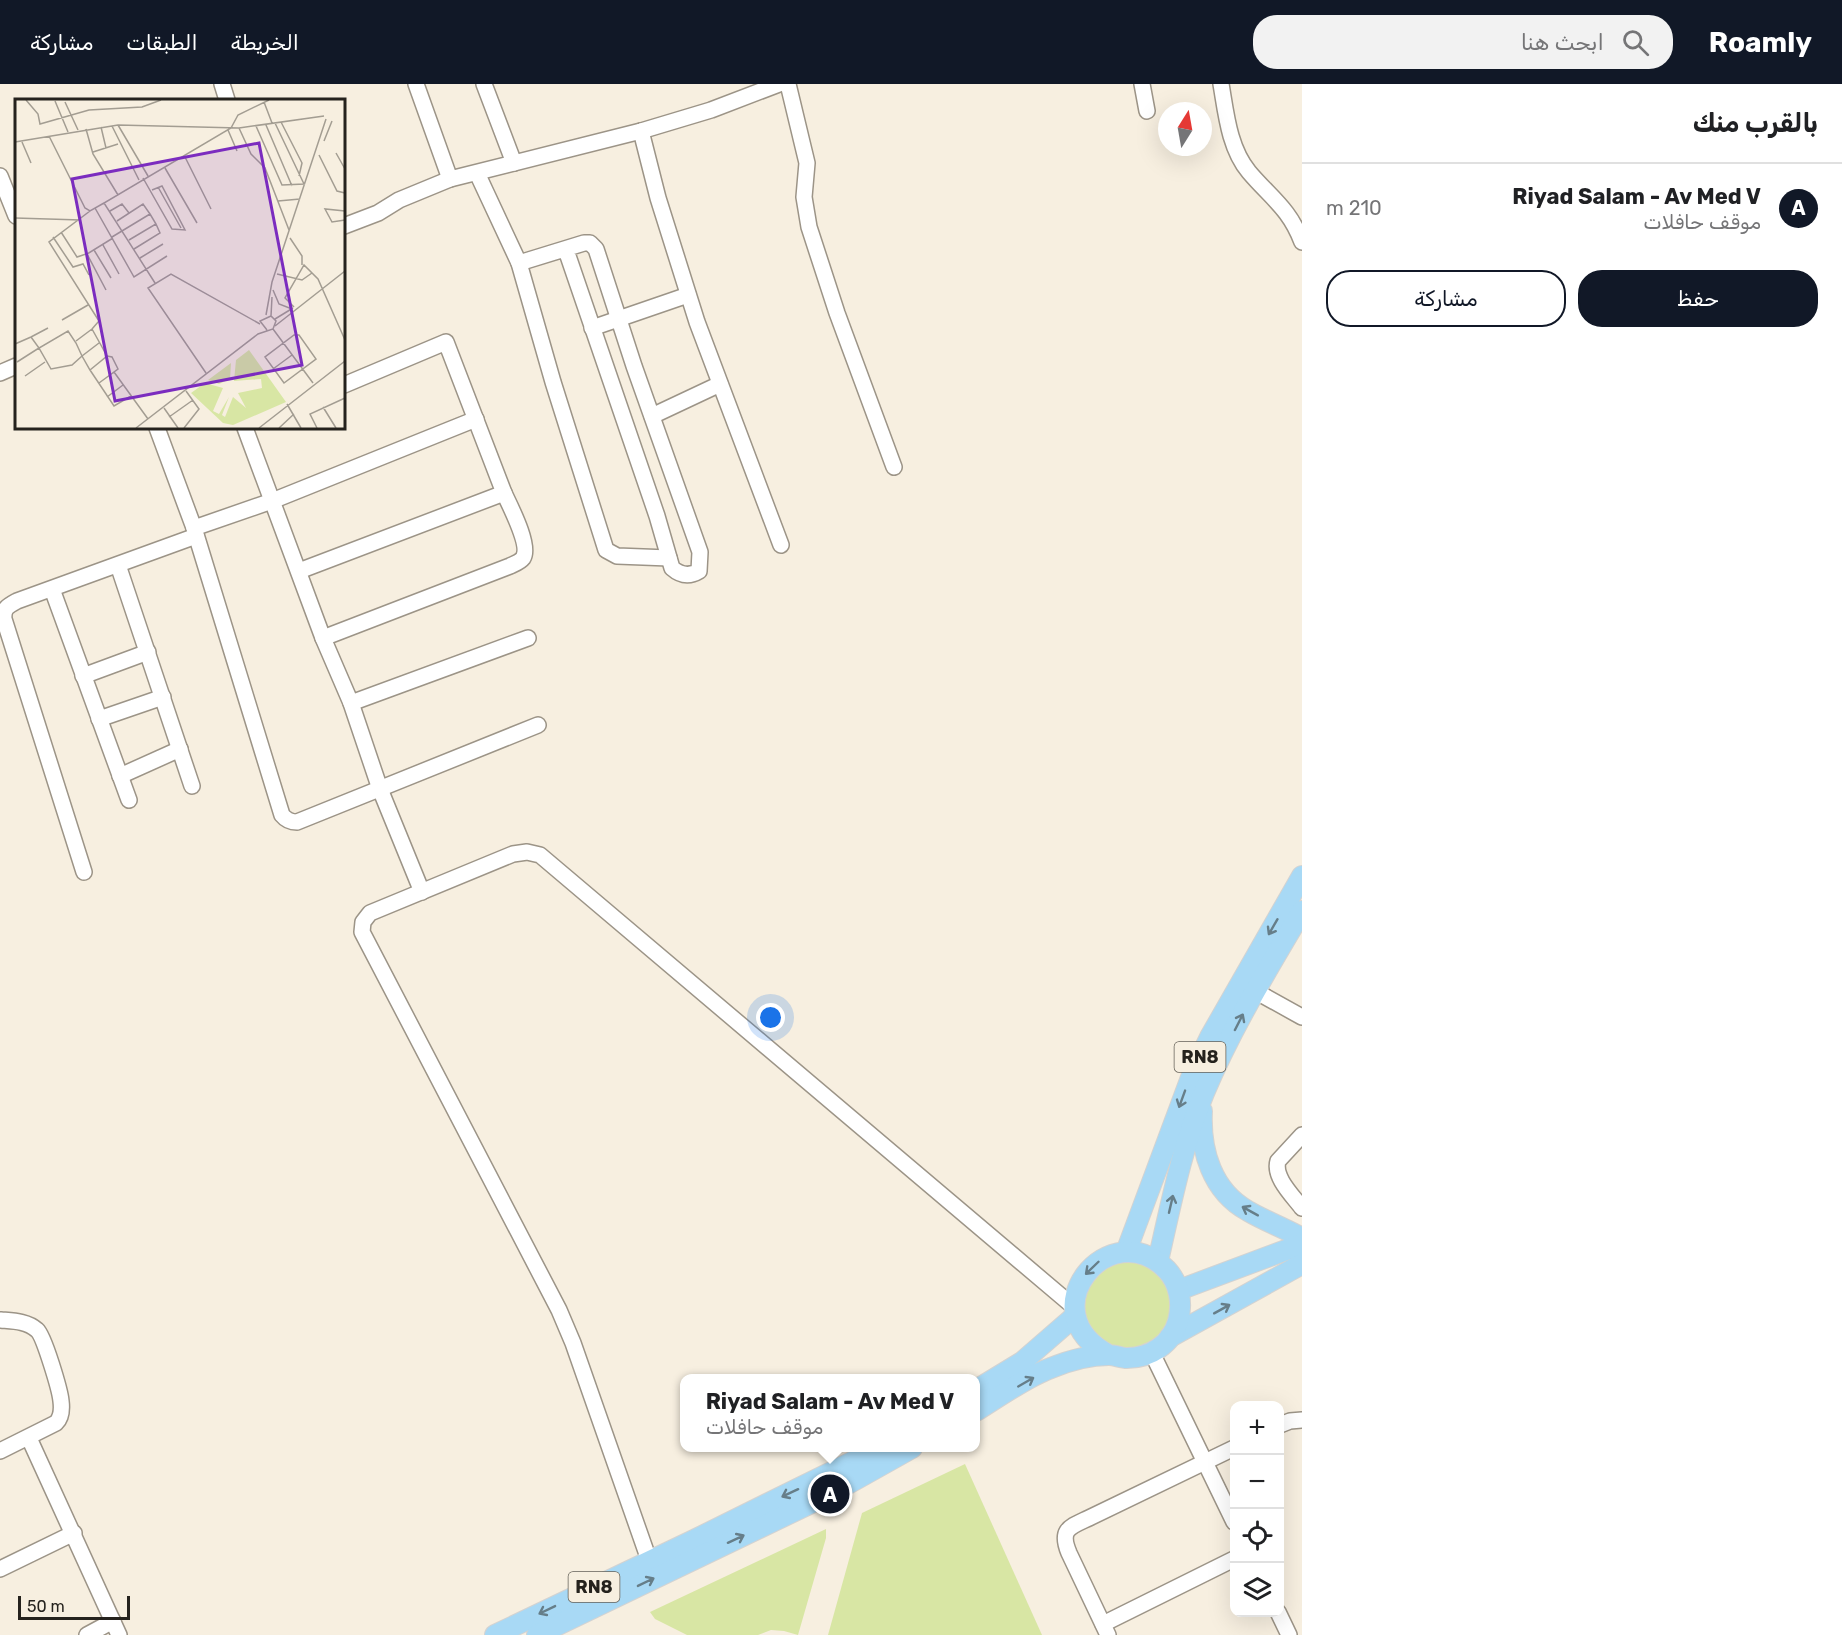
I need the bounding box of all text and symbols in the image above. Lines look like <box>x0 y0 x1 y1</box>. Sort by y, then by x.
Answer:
search box <box>1253 15 1673 69</box>
icon: search <box>1619 26 1652 59</box>
text: Roamly <box>1709 26 1812 59</box>
text: ابحث هنا <box>1521 29 1604 56</box>
text: مشاركة <box>30 30 93 55</box>
text: الطبقات <box>126 30 198 55</box>
text: الخريطة <box>231 30 299 55</box>
inset map <box>15 99 345 429</box>
north arrow <box>1158 102 1212 156</box>
text: بالقرب منك <box>1693 108 1818 139</box>
text: Riyad Salam - Av Med V <box>1512 183 1761 210</box>
text: 210 m <box>1326 196 1382 220</box>
text: A <box>1791 196 1806 220</box>
text: موقف حافلات <box>1643 210 1761 234</box>
button: مشاركة <box>1326 270 1566 327</box>
button: حفظ <box>1578 270 1818 327</box>
one-way arrow <box>1267 918 1279 935</box>
your location <box>756 1003 785 1032</box>
one-way arrow <box>1233 1014 1245 1031</box>
road number: RN8 <box>1174 1042 1226 1072</box>
one-way arrow <box>1176 1089 1187 1108</box>
one-way arrow <box>1166 1195 1177 1214</box>
one-way arrow <box>1242 1205 1259 1217</box>
one-way arrow <box>1085 1261 1100 1276</box>
one-way arrow <box>1213 1303 1230 1315</box>
popup <box>680 1374 980 1452</box>
one-way arrow <box>1017 1375 1034 1387</box>
text: Riyad Salam - Av Med V <box>706 1388 954 1415</box>
map controls <box>1230 1401 1284 1617</box>
button: + <box>1230 1401 1284 1455</box>
text: موقف حافلات <box>706 1415 823 1439</box>
button: − <box>1230 1455 1284 1509</box>
pin: A <box>810 1472 850 1516</box>
one-way arrow <box>782 1487 800 1499</box>
button: locate <box>1230 1509 1284 1563</box>
one-way arrow <box>726 1533 744 1545</box>
button: layers <box>1230 1563 1284 1617</box>
road number: RN8 <box>568 1572 620 1602</box>
one-way arrow <box>637 1576 655 1588</box>
scale bar <box>18 1593 130 1620</box>
text: 50 m <box>27 1597 65 1616</box>
one-way arrow <box>538 1605 556 1616</box>

